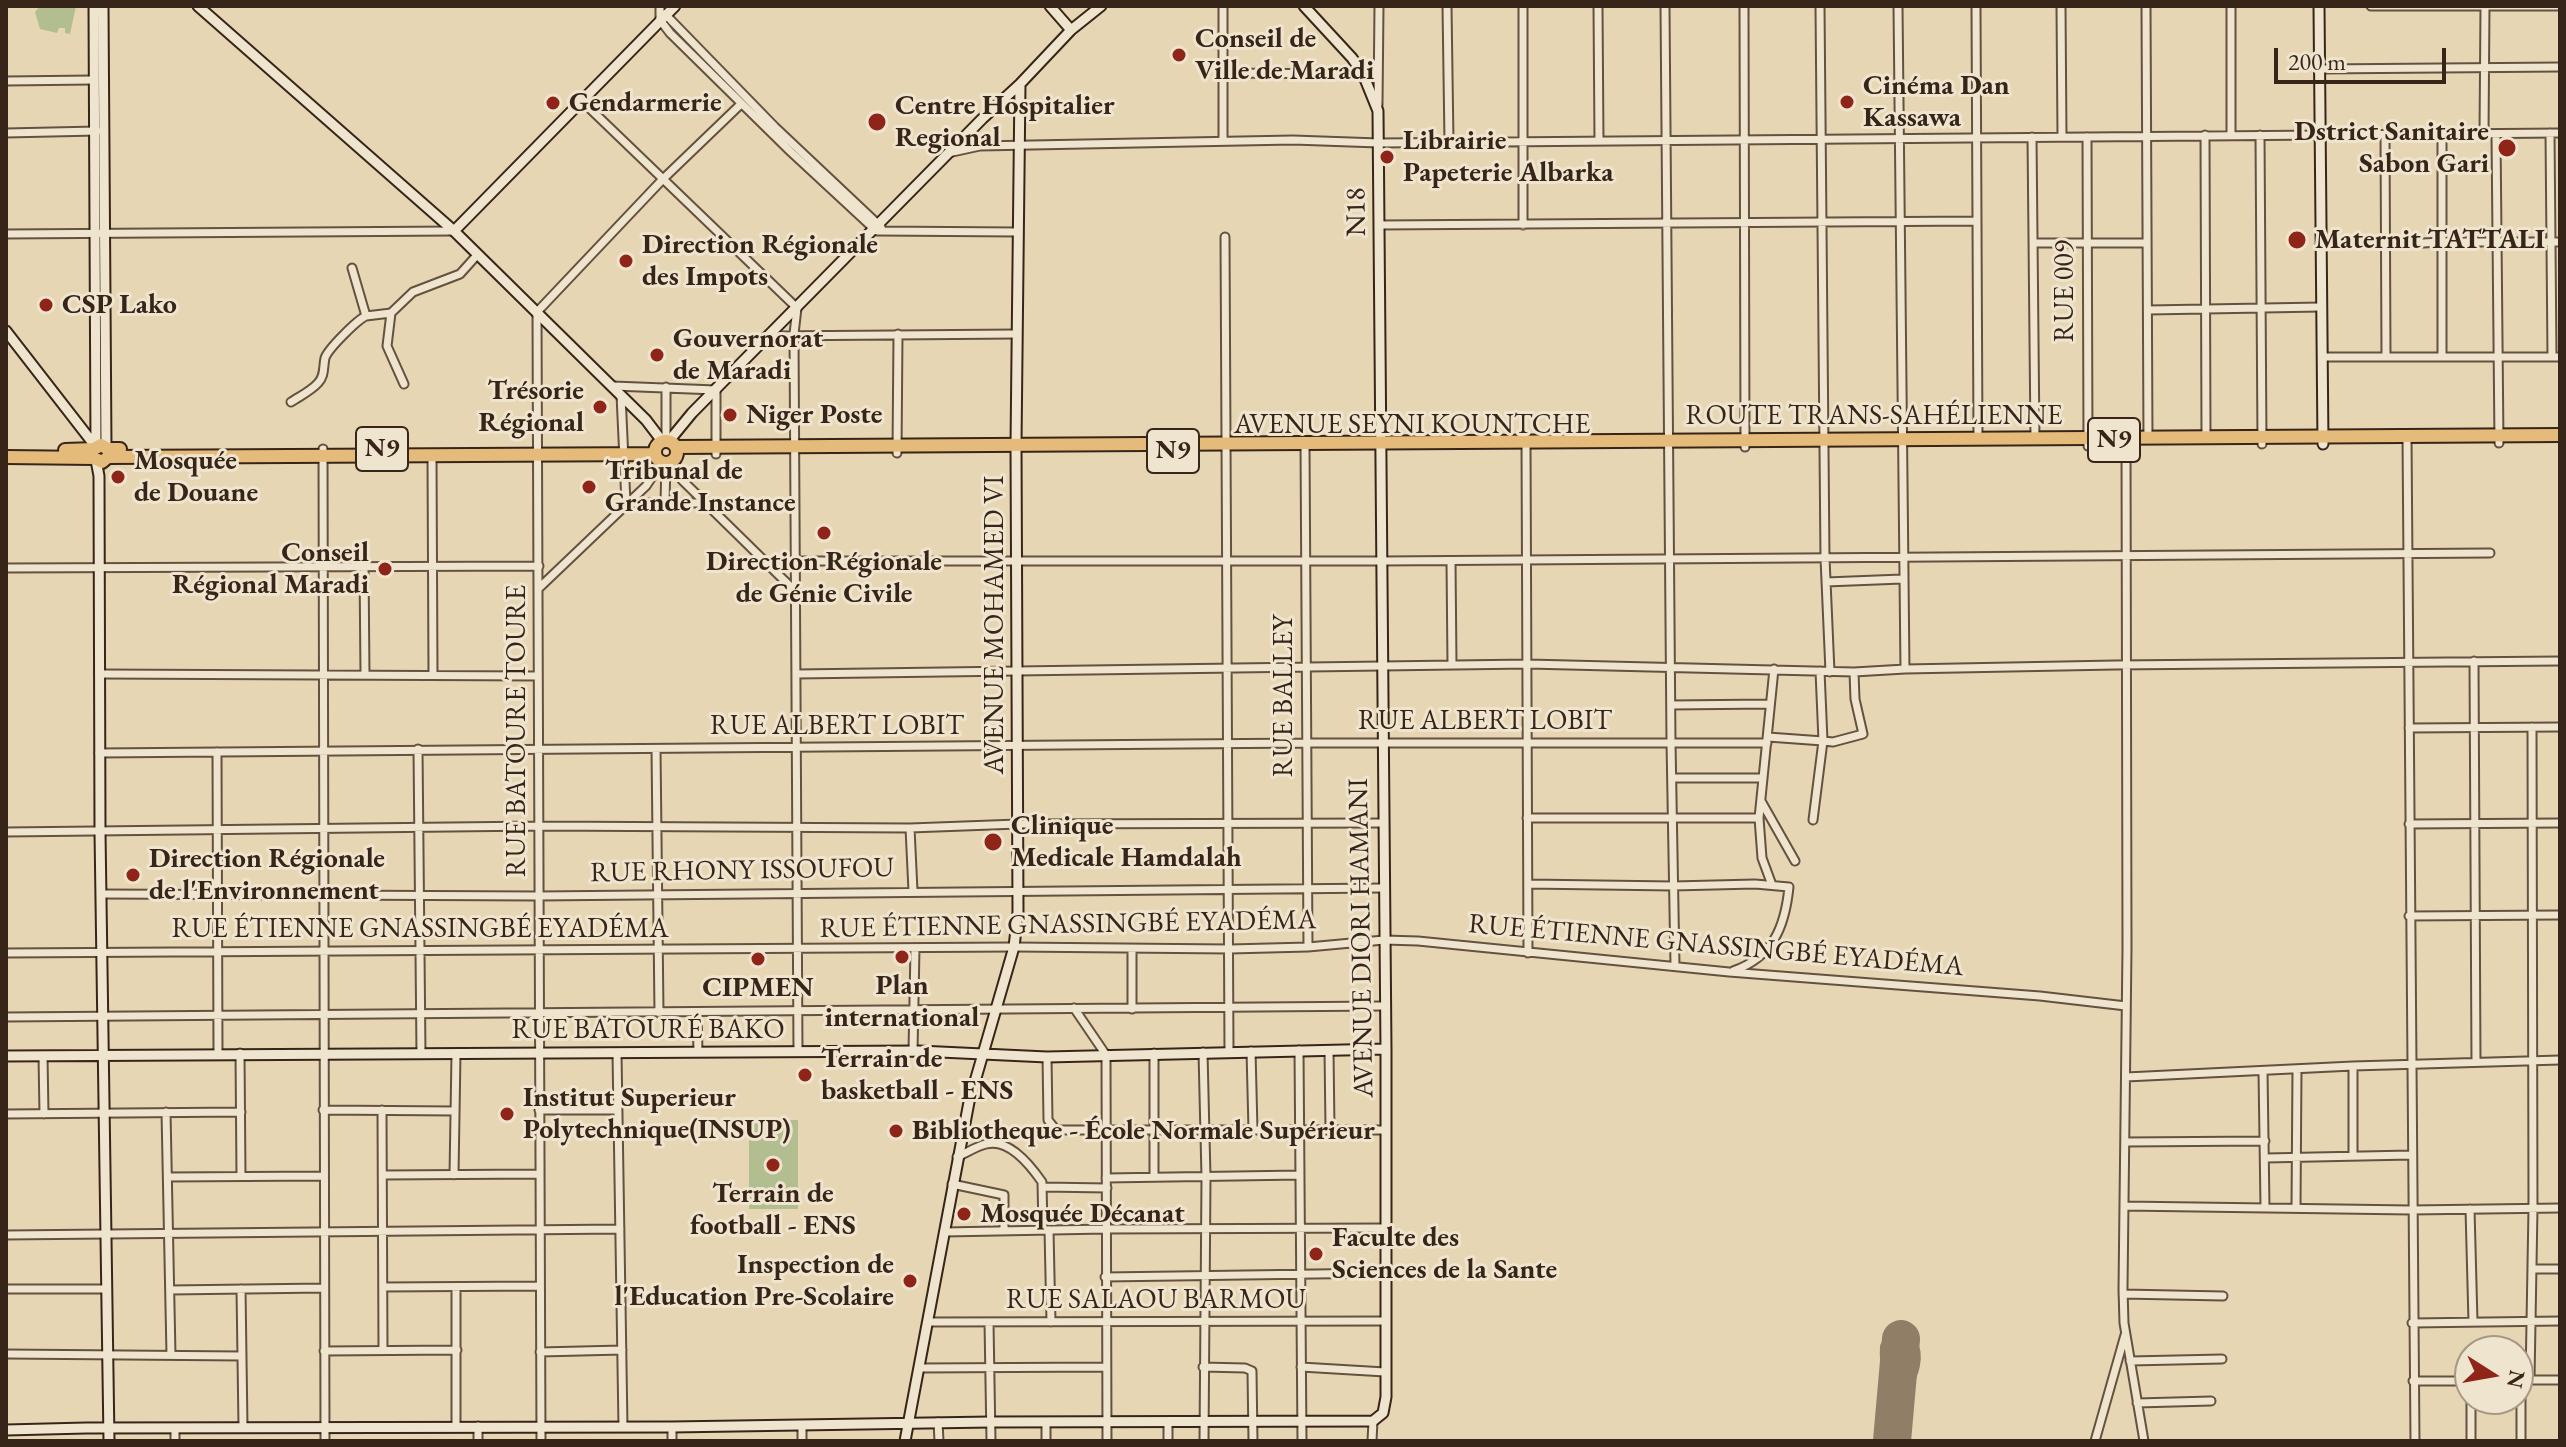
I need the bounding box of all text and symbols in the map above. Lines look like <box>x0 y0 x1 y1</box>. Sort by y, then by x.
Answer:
place label: Conseil de Ville de Maradi <box>1195 22 1374 88</box>
scale bar <box>2278 32 2450 82</box>
marker: Conseil de Ville de Maradi <box>1170 46 1188 64</box>
text: 200 m <box>2288 46 2346 77</box>
place label: Cinéma Dan Kassawa <box>1863 69 2010 135</box>
place label: Gendarmerie <box>569 86 722 120</box>
place label: Centre Hospitalier Regional <box>895 89 1115 155</box>
marker: Cinéma Dan Kassawa <box>1838 93 1856 111</box>
marker: Gendarmerie <box>544 94 562 112</box>
marker: Centre Hospitalier Regional <box>866 111 888 133</box>
place label: Dstrict Sanitaire Sabon Gari <box>2294 115 2489 181</box>
place label: Librairie Papeterie Albarka <box>1403 124 1614 190</box>
marker: Dstrict Sanitaire Sabon Gari <box>2496 137 2518 159</box>
marker: Librairie Papeterie Albarka <box>1378 148 1396 166</box>
street label: N18 <box>1340 187 1374 237</box>
place label: Maternit TATTALI <box>2315 223 2545 257</box>
place label: Direction Régionale des Impots <box>642 228 878 294</box>
marker: Maternit TATTALI <box>2286 229 2308 251</box>
street label: RUE 009 <box>2048 240 2082 342</box>
marker: Direction Régionale des Impots <box>617 252 635 270</box>
place label: CSP Lako <box>62 288 177 322</box>
marker: CSP Lako <box>37 296 55 314</box>
place label: Gouvernorat de Maradi <box>673 322 823 388</box>
marker: Gouvernorat de Maradi <box>648 346 666 364</box>
place label: Trésorie Régional <box>479 374 584 440</box>
marker: Trésorie Régional <box>591 398 609 416</box>
place label: Niger Poste <box>746 398 883 432</box>
street label: ROUTE TRANS-SAHÉLIENNE <box>1686 399 2062 433</box>
marker: Niger Poste <box>721 406 739 424</box>
street label: AVENUE SEYNI KOUNTCHE <box>1234 408 1590 442</box>
road number: N9 <box>2088 418 2140 462</box>
road number: N9 <box>356 427 408 471</box>
road number: N9 <box>1147 429 1199 473</box>
place label: Mosquée de Douane <box>134 444 258 510</box>
place label: Tribunal de Grande Instance <box>605 454 796 520</box>
marker: Mosquée de Douane <box>109 468 127 486</box>
street label: AVENUE MOHAMED VI <box>978 475 1012 775</box>
marker: Tribunal de Grande Instance <box>580 478 598 496</box>
marker: Direction Régionale de Génie Civile <box>815 524 833 542</box>
place label: Conseil Régional Maradi <box>172 536 369 602</box>
place label: Direction Régionale de Génie Civile <box>706 545 942 611</box>
marker: Conseil Régional Maradi <box>376 560 394 578</box>
street label: RUE BATOURE TOURE <box>500 585 534 877</box>
street label: RUE BALLEY <box>1267 615 1301 777</box>
street label: RUE ALBERT LOBIT <box>1358 704 1612 738</box>
street label: RUE ALBERT LOBIT <box>710 709 964 743</box>
street label: AVENUE DIORI HAMANI <box>1342 778 1382 1098</box>
place label: Clinique Medicale Hamdalah <box>1011 809 1242 875</box>
marker: Clinique Medicale Hamdalah <box>982 831 1004 853</box>
place label: Direction Régionale de l'Environnement <box>149 842 385 908</box>
street label: RUE RHONY ISSOUFOU <box>590 852 894 890</box>
marker: Direction Régionale de l'Environnement <box>124 866 142 884</box>
street label: RUE ÉTIENNE GNASSINGBÉ EYADÉMA <box>819 904 1317 946</box>
street label: RUE ÉTIENNE GNASSINGBÉ EYADÉMA <box>1467 908 1965 984</box>
street label: RUE ÉTIENNE GNASSINGBÉ EYADÉMA <box>171 912 669 946</box>
marker: Plan international <box>893 948 911 966</box>
marker: CIPMEN <box>749 950 767 968</box>
place label: Plan international <box>825 969 979 1035</box>
place label: CIPMEN <box>702 971 814 1005</box>
street label: RUE BATOURÉ BAKO <box>512 1013 784 1047</box>
place label: Terrain de basketball - ENS <box>821 1042 1013 1108</box>
marker: Terrain de basketball - ENS <box>796 1066 814 1084</box>
place label: Institut Superieur Polytechnique(INSUP) <box>523 1081 791 1147</box>
marker: Institut Superieur Polytechnique(INSUP) <box>498 1105 516 1123</box>
place label: Bibliotheque - École Normale Supérieur <box>912 1114 1375 1148</box>
marker: Bibliotheque - École Normale Supérieur <box>887 1122 905 1140</box>
marker: Terrain de football - ENS <box>764 1156 782 1174</box>
place label: Terrain de football - ENS <box>690 1177 856 1243</box>
place label: Mosquée Décanat <box>980 1197 1185 1231</box>
marker: Mosquée Décanat <box>955 1205 973 1223</box>
place label: Faculte des Sciences de la Sante <box>1332 1221 1557 1287</box>
marker: Faculte des Sciences de la Sante <box>1307 1245 1325 1263</box>
place label: Inspection de l'Education Pre-Scolaire <box>615 1248 894 1314</box>
marker: Inspection de l'Education Pre-Scolaire <box>901 1272 919 1290</box>
street label: RUE SALAOU BARMOU <box>1006 1283 1306 1317</box>
north arrow <box>2454 1335 2534 1415</box>
text: N <box>2500 1368 2532 1391</box>

